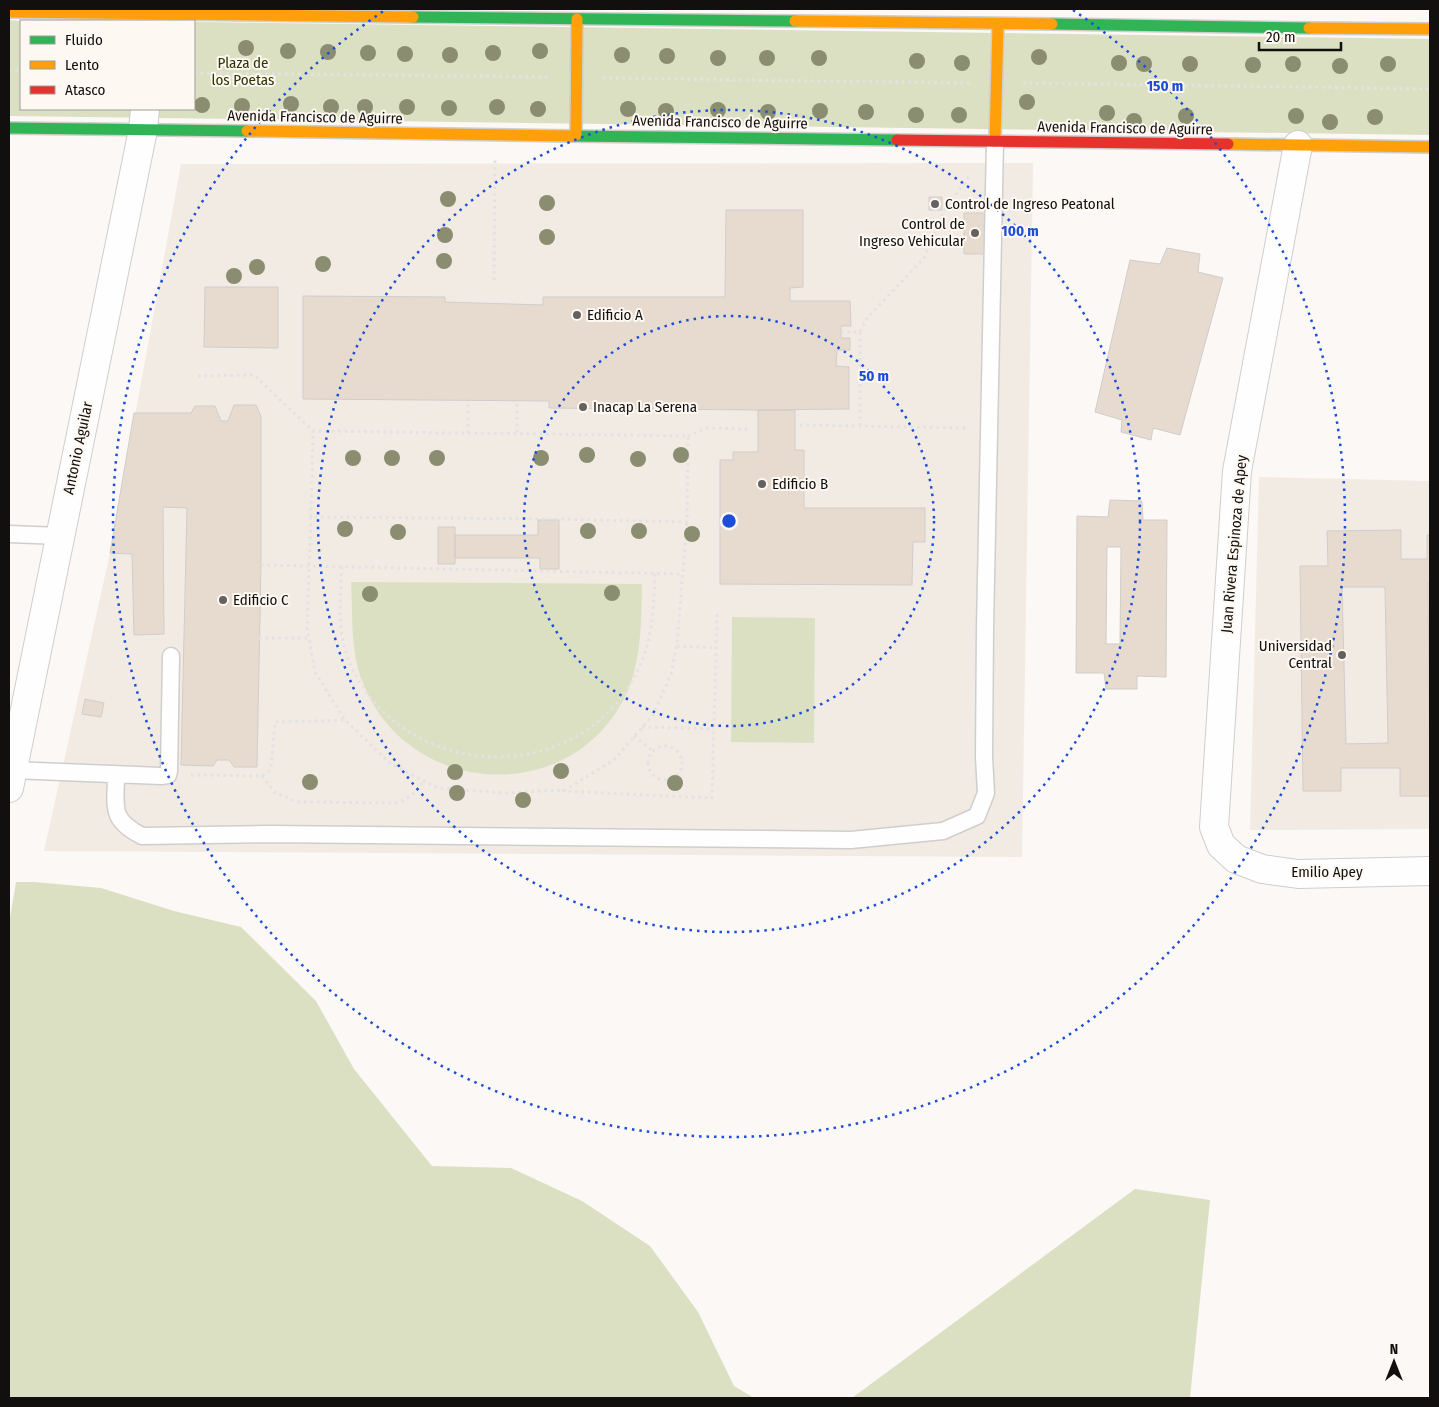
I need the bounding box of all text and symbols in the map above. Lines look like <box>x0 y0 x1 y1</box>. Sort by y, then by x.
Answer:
legend <box>20 20 195 110</box>
scale bar <box>1259 20 1342 52</box>
text: 20 m <box>1266 28 1296 46</box>
text: Fluido <box>65 31 103 49</box>
park label: Plaza de los Poetas <box>212 54 274 89</box>
text: Lento <box>65 56 99 74</box>
text: 150 m <box>1147 77 1183 95</box>
text: Atasco <box>65 81 105 99</box>
street label: Avenida Francisco de Aguirre <box>227 106 403 128</box>
street label: Avenida Francisco de Aguirre <box>632 111 808 133</box>
street label: Avenida Francisco de Aguirre <box>1037 117 1213 139</box>
place label: Control de Ingreso Peatonal <box>945 195 1115 213</box>
marker: Control de Ingreso Peatonal <box>929 198 941 210</box>
place label: Control de Ingreso Vehicular <box>859 215 966 250</box>
text: 100 m <box>1001 222 1039 240</box>
marker: Control de Ingreso Vehicular <box>969 227 981 239</box>
place label: Edificio A <box>587 306 643 324</box>
marker: Edificio A <box>571 309 583 321</box>
text: 50 m <box>859 367 889 385</box>
place label: Inacap La Serena <box>593 398 697 416</box>
street label: Antonio Aguilar <box>59 399 97 496</box>
marker: Inacap La Serena <box>577 401 589 413</box>
street label: Juan Rivera Espinoza de Apey <box>1217 454 1251 634</box>
place label: Edificio B <box>772 475 828 493</box>
marker: Edificio B <box>756 478 768 490</box>
centre of rings <box>720 512 738 530</box>
place label: Edificio C <box>233 591 289 609</box>
marker: Edificio C <box>217 594 229 606</box>
place label: Universidad Central <box>1259 637 1332 672</box>
marker: Universidad Central <box>1336 649 1348 661</box>
street label: Emilio Apey <box>1291 863 1363 881</box>
north arrow <box>1369 1337 1419 1387</box>
text: N <box>1390 1341 1398 1358</box>

